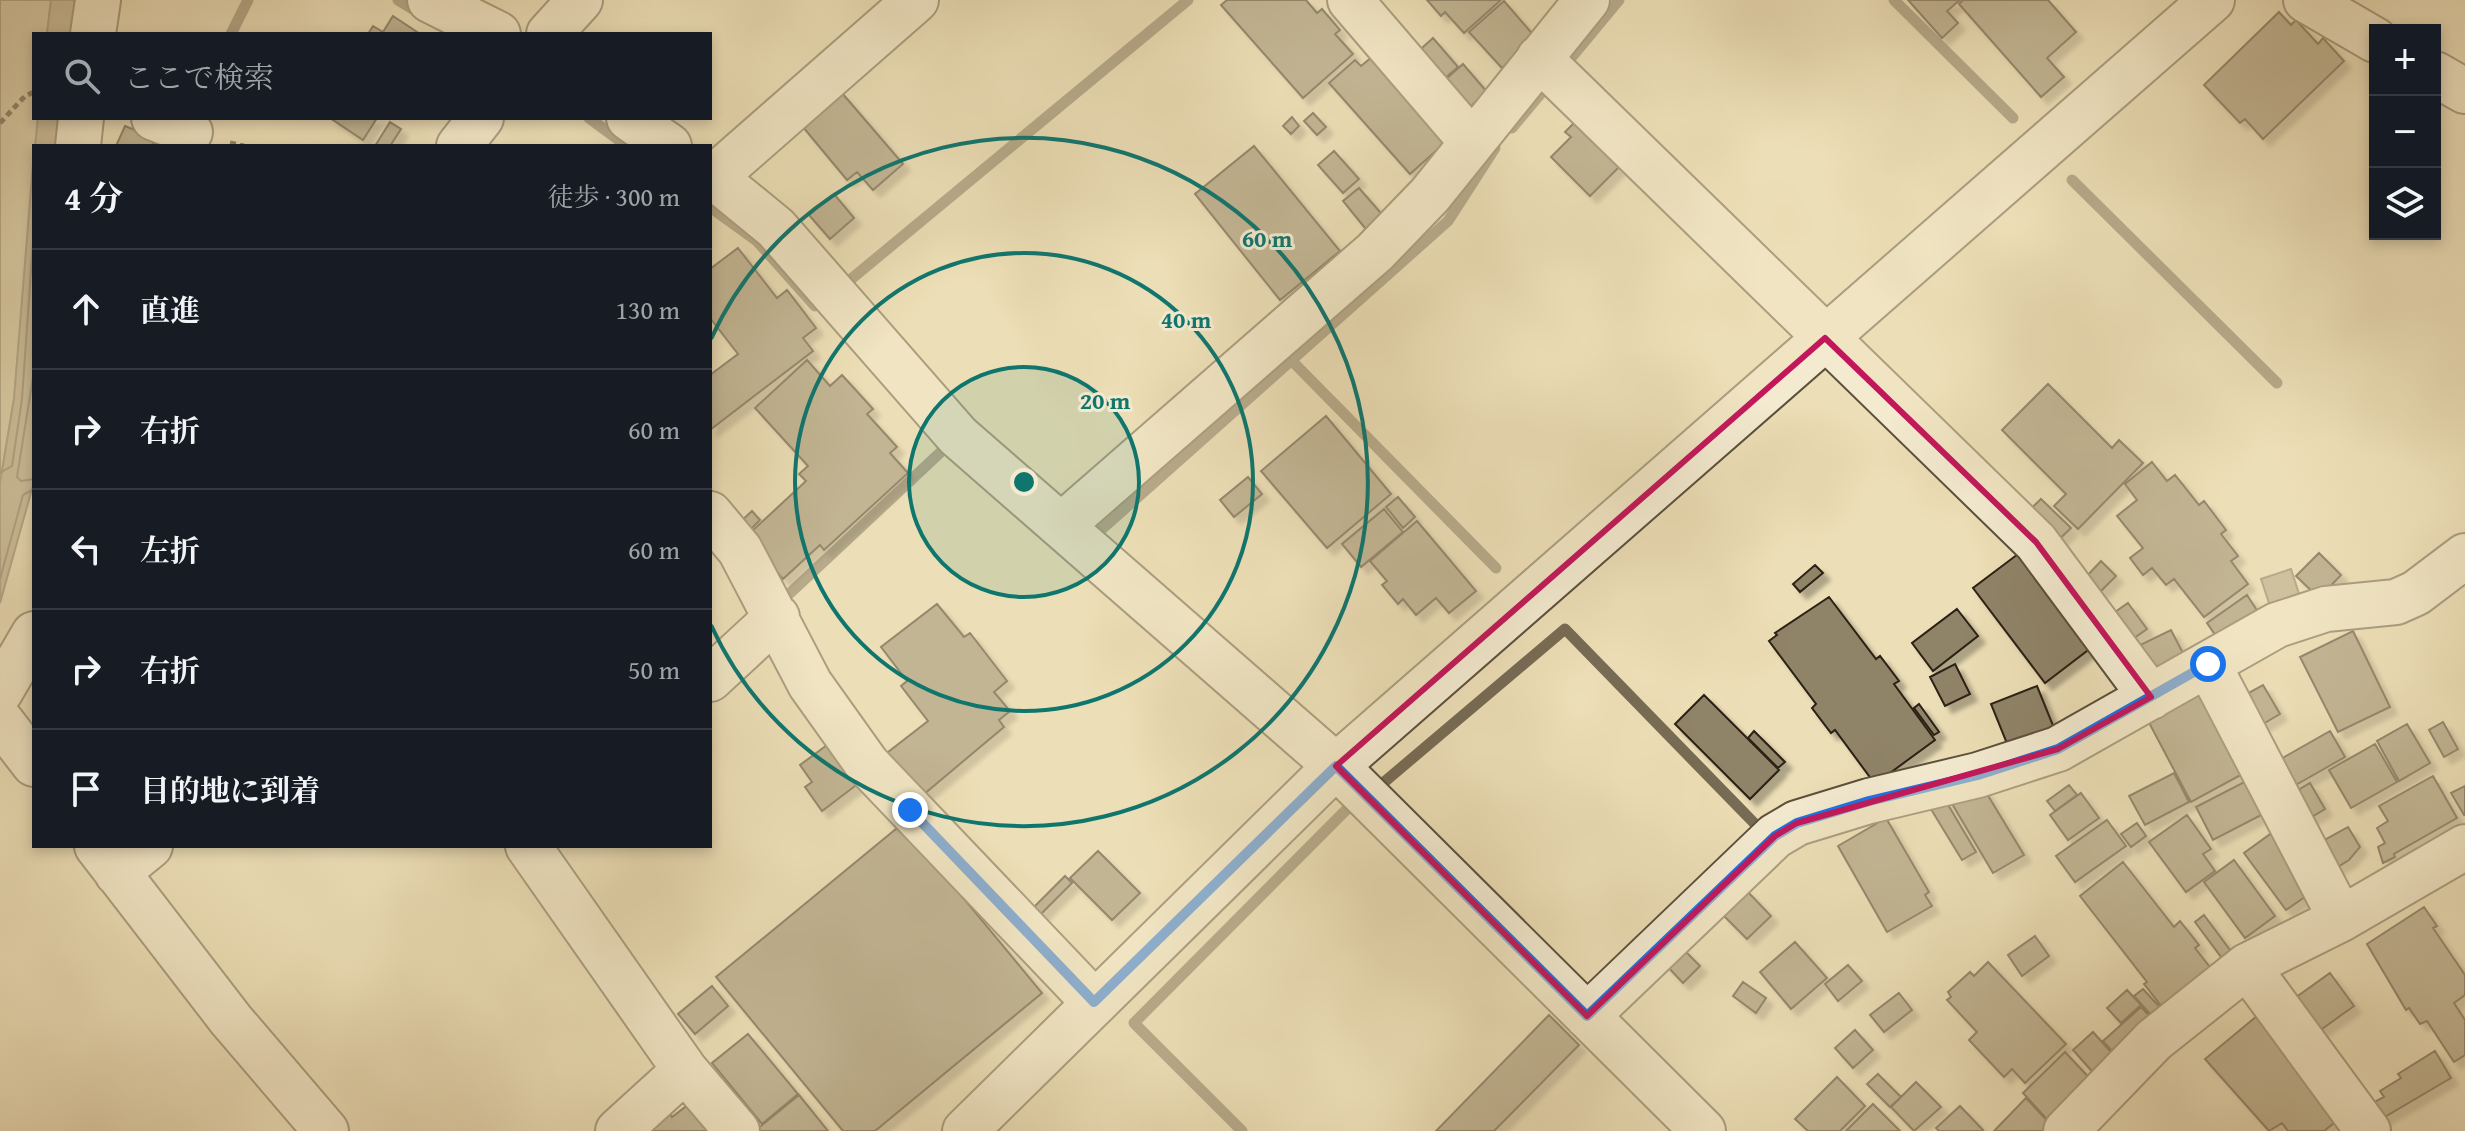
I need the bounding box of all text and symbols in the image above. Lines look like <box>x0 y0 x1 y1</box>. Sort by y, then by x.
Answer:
map controls <box>2369 24 2441 240</box>
button: + <box>2369 24 2441 96</box>
search box <box>32 32 712 120</box>
icon: search <box>60 54 104 98</box>
text: ここで検索 <box>124 55 274 99</box>
button: − <box>2369 96 2441 168</box>
button: layers <box>2369 168 2441 240</box>
text: 4 分 <box>64 173 123 222</box>
text: 徒歩 · 300 m <box>548 177 680 216</box>
text: 60 m <box>1242 221 1293 256</box>
icon: ahead <box>64 287 108 331</box>
text: 直進 <box>140 288 200 332</box>
text: 130 m <box>615 290 680 329</box>
text: 40 m <box>1161 302 1212 337</box>
text: 20 m <box>1080 383 1131 418</box>
icon: right <box>64 407 108 451</box>
text: 右折 <box>140 408 200 452</box>
text: 60 m <box>628 410 680 449</box>
centre of rings <box>1010 468 1038 496</box>
icon: left <box>64 527 108 571</box>
text: 左折 <box>140 528 200 572</box>
text: 60 m <box>628 530 680 569</box>
route start <box>2190 646 2226 682</box>
icon: right <box>64 647 108 691</box>
text: 右折 <box>140 648 200 692</box>
text: 50 m <box>628 650 680 689</box>
icon: arrive <box>64 767 108 811</box>
text: 目的地に到着 <box>140 768 320 812</box>
route end <box>892 792 928 828</box>

